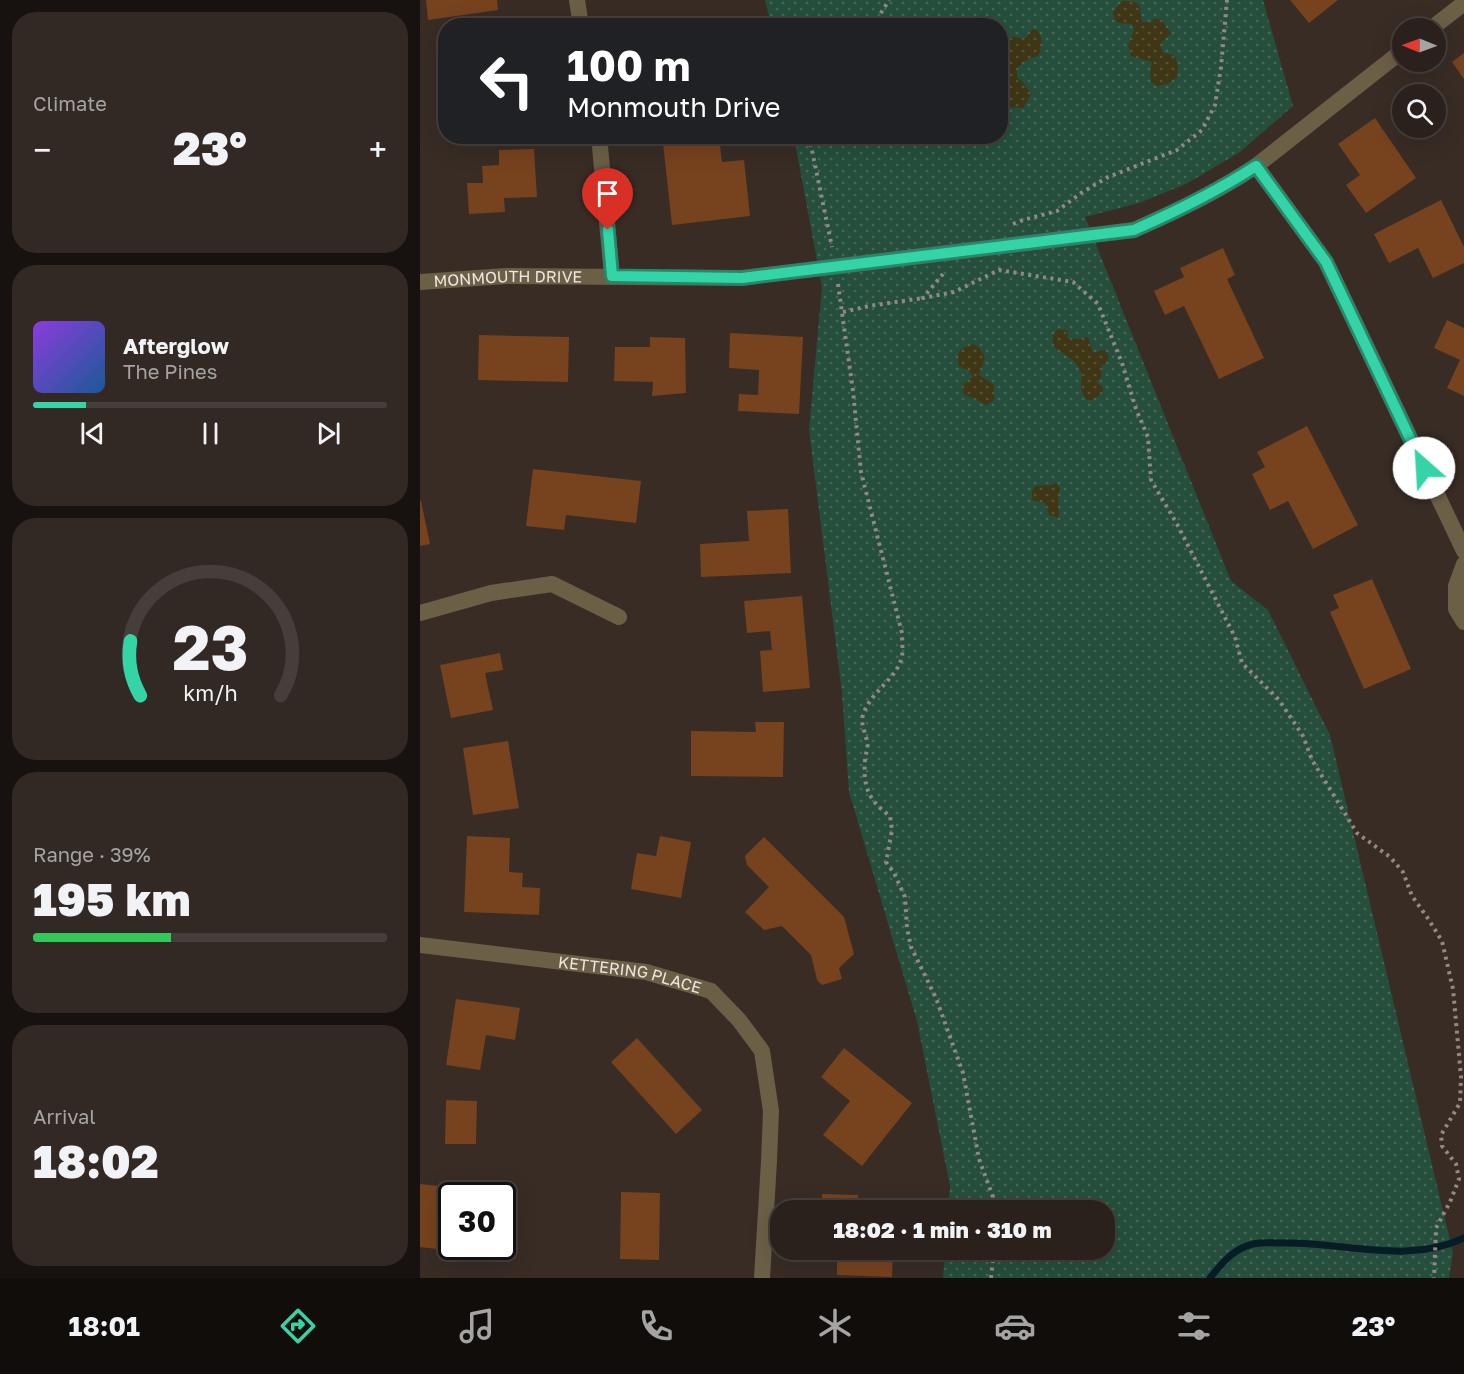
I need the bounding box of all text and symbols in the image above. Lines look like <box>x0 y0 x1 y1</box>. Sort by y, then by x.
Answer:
north arrow <box>1392 18 1446 72</box>
map controls <box>1392 18 1446 138</box>
text: 100 m <box>567 40 690 90</box>
icon: left <box>468 42 546 120</box>
button: search <box>1392 84 1446 138</box>
text: Climate <box>33 91 107 115</box>
text: Monmouth Drive <box>567 91 781 123</box>
text: 23° <box>173 121 247 175</box>
text: − <box>33 130 51 169</box>
text: + <box>369 130 387 169</box>
pin <box>582 168 633 230</box>
icon: arrive <box>591 177 624 210</box>
street label: MONMOUTH DRIVE <box>433 266 582 291</box>
text: Afterglow <box>123 332 229 359</box>
text: The Pines <box>123 359 217 383</box>
icon: previous <box>76 417 109 450</box>
icon: pause <box>194 417 227 450</box>
icon: next <box>312 417 345 450</box>
position arrow <box>1392 436 1456 500</box>
text: 23 <box>172 609 248 684</box>
text: km/h <box>183 680 237 706</box>
text: Range · 39% <box>33 842 151 866</box>
text: 195 km <box>33 872 191 926</box>
street label: KETTERING PLACE <box>557 952 704 998</box>
text: Arrival <box>33 1104 96 1128</box>
text: 18:02 <box>33 1134 159 1188</box>
speed limit sign: 30 <box>438 1182 516 1260</box>
text: 18:02 · 1 min · 310 m <box>833 1216 1052 1243</box>
icon: directions <box>277 1305 319 1347</box>
icon: music <box>456 1305 498 1347</box>
icon: phone <box>635 1305 677 1347</box>
icon: climate <box>814 1305 856 1347</box>
icon: car <box>994 1305 1036 1347</box>
icon: filters <box>1173 1305 1215 1347</box>
text: 18:01 <box>69 1310 140 1342</box>
text: 23° <box>1352 1310 1395 1342</box>

